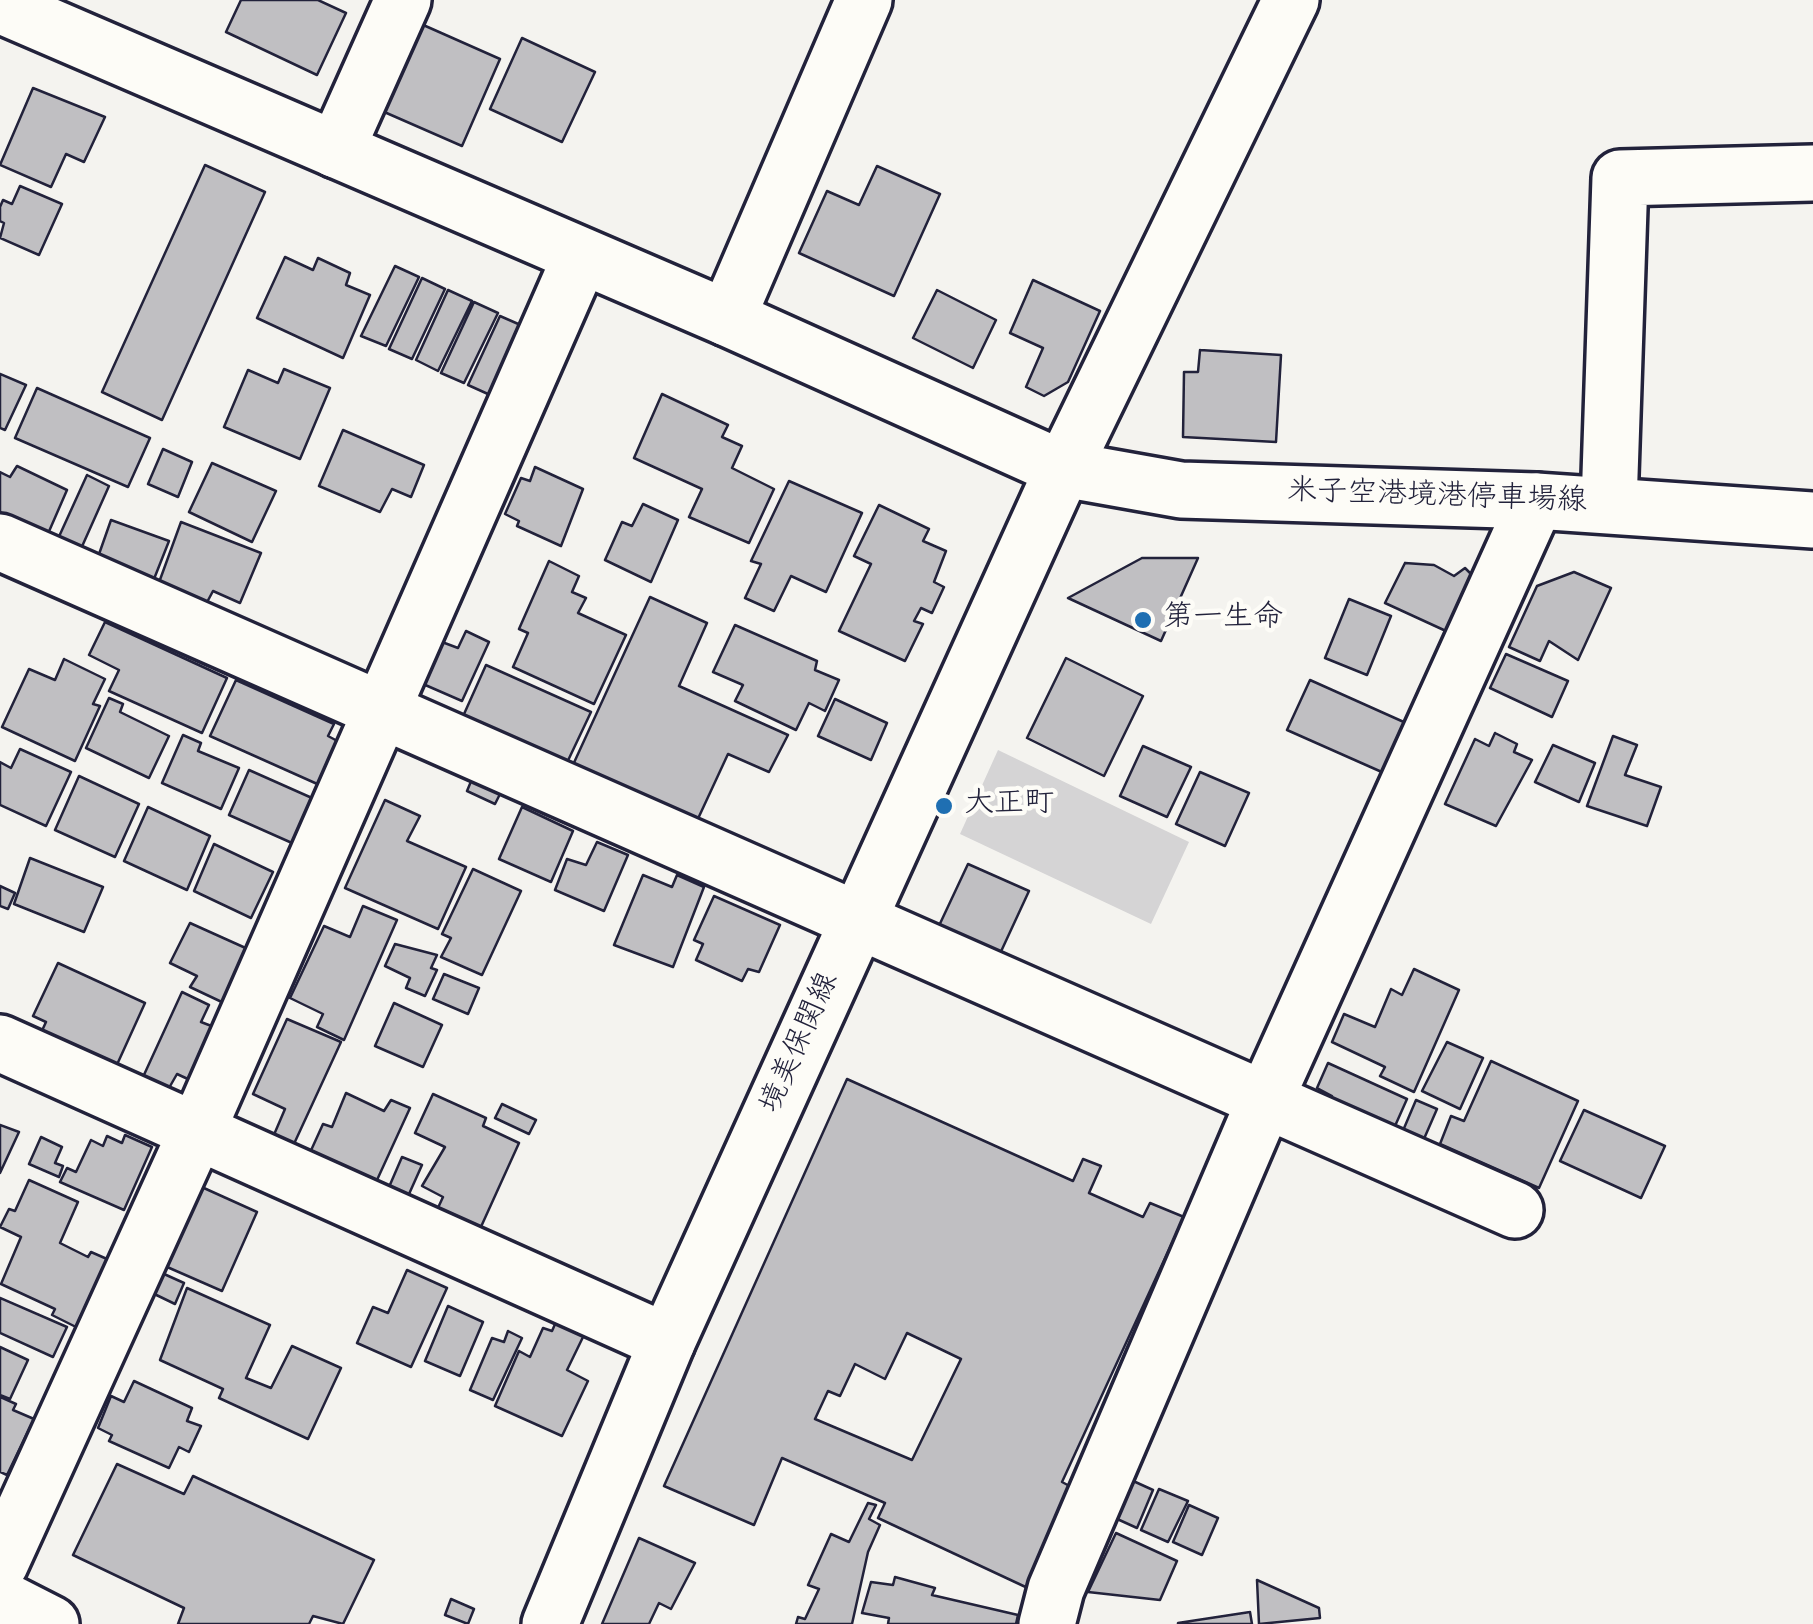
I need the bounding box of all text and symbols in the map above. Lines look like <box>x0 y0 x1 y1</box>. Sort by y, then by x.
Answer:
street label: 米子空港境港停車場線 <box>1286 476 1588 522</box>
place label: 第一生命 <box>1163 602 1283 638</box>
marker: 第一生命 <box>1132 609 1154 631</box>
place label: 大正町 <box>964 788 1054 824</box>
marker: 大正町 <box>933 795 955 817</box>
street label: 境美保関線 <box>755 968 849 1120</box>

